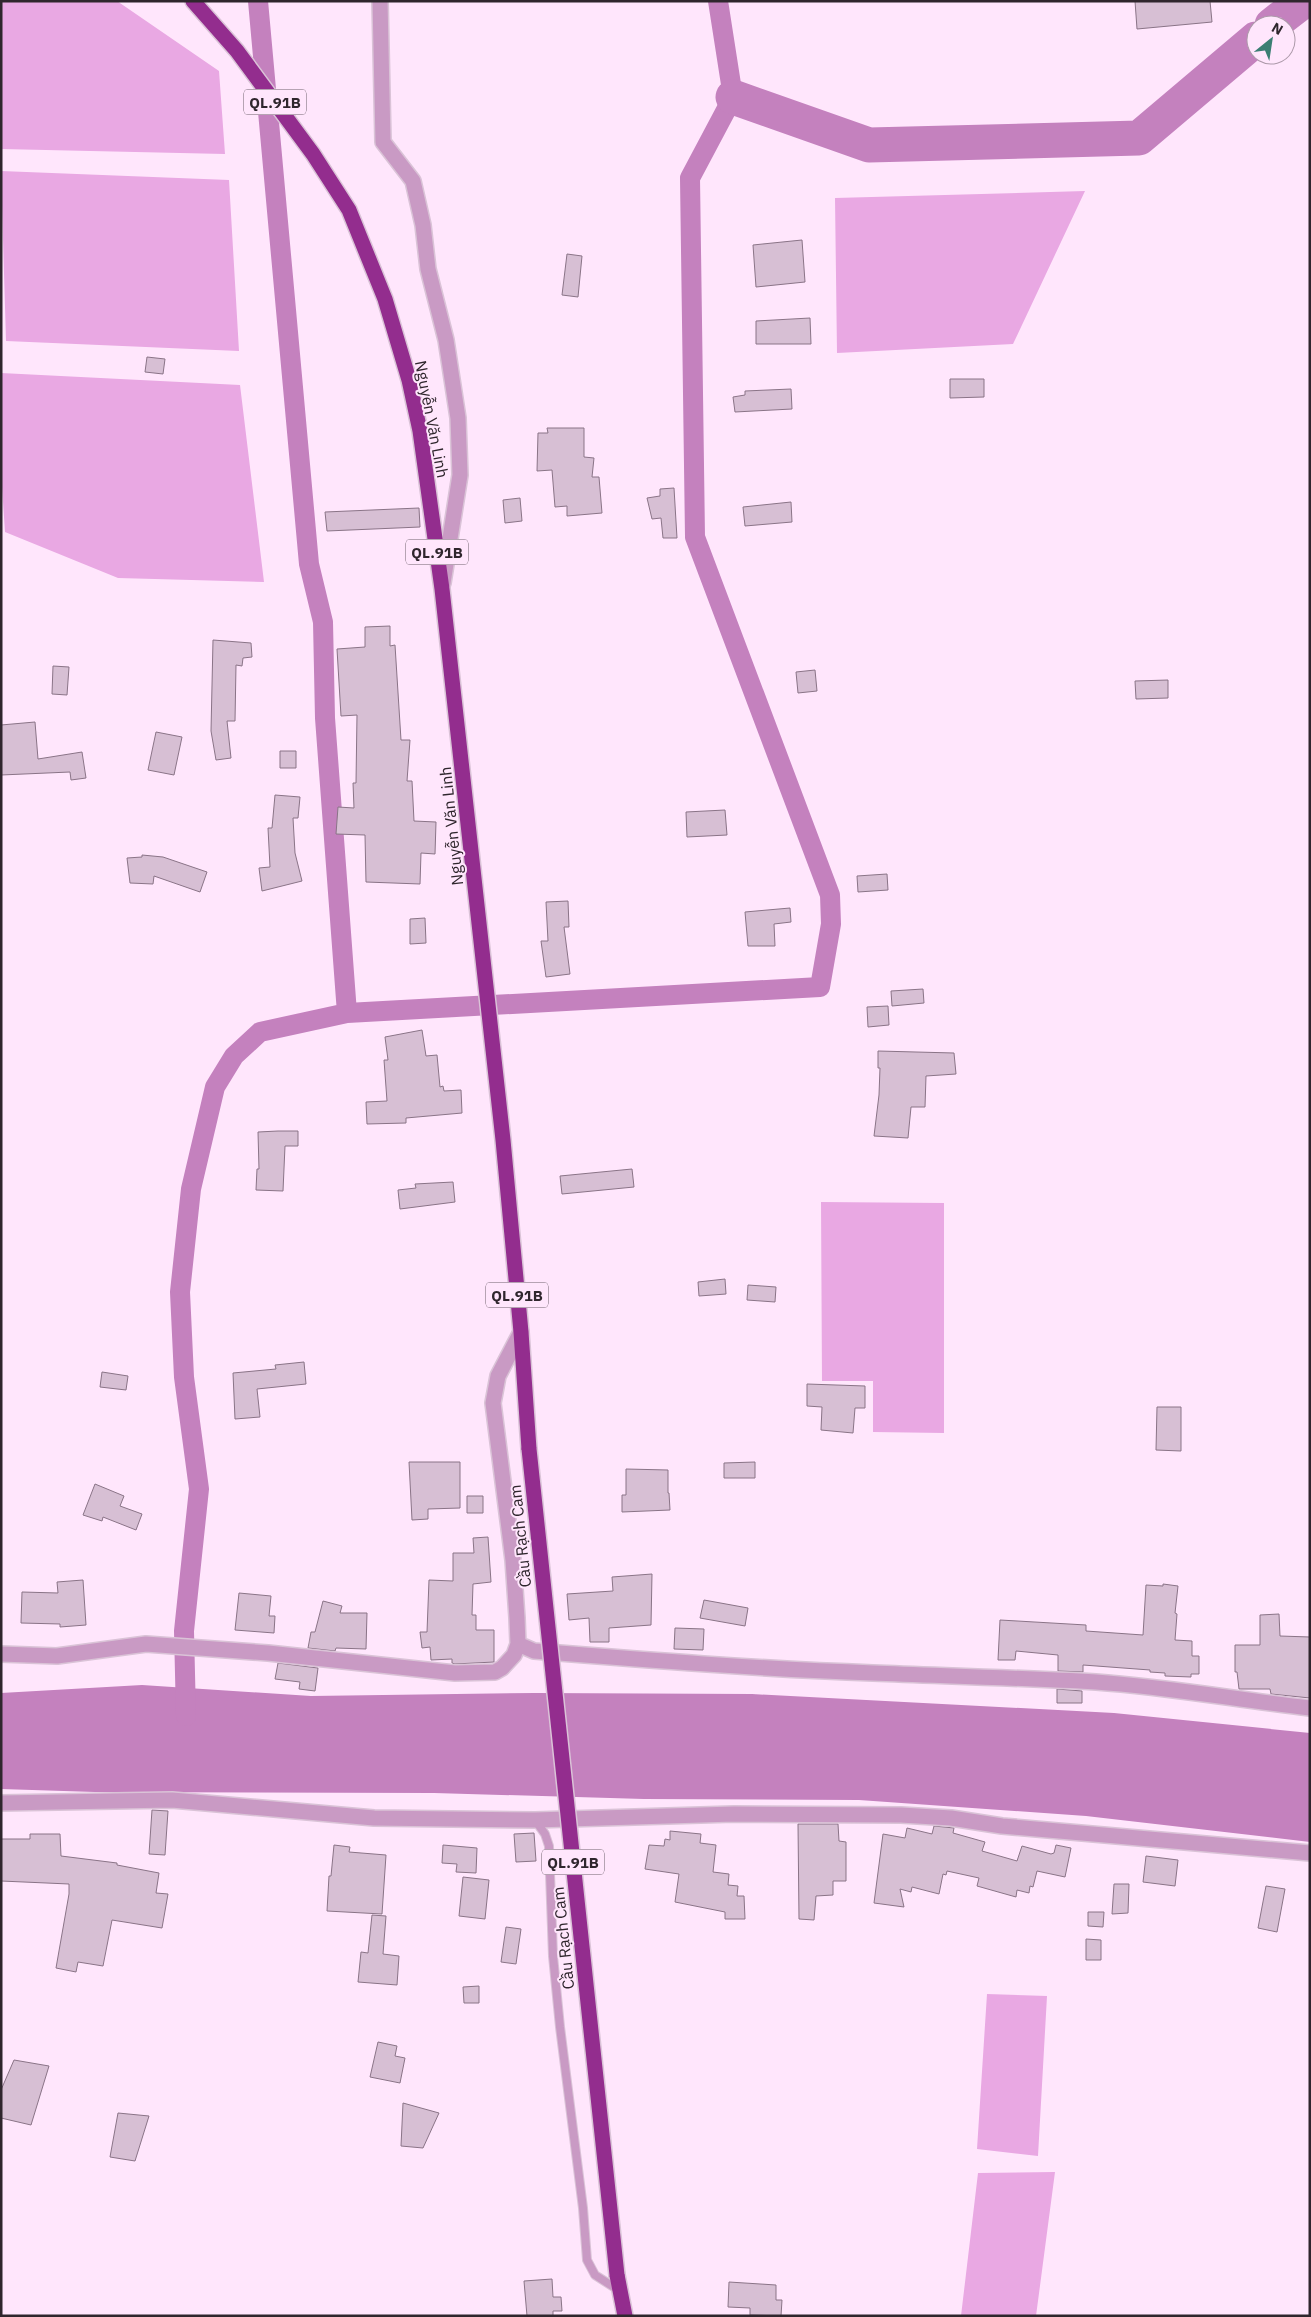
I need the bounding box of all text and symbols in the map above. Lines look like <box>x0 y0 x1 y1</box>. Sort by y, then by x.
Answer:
north arrow <box>1246 15 1296 65</box>
text: N <box>1269 18 1286 39</box>
road number: QL.91B <box>244 90 306 114</box>
street label: Nguyễn Văn Linh <box>411 359 453 479</box>
road number: QL.91B <box>406 540 468 564</box>
street label: Nguyễn Văn Linh <box>435 766 467 886</box>
road number: QL.91B <box>486 1282 548 1308</box>
street label: Cầu Rạch Cam <box>505 1484 535 1588</box>
road number: QL.91B <box>542 1850 604 1874</box>
street label: Cầu Rạch Cam <box>548 1886 578 1990</box>

